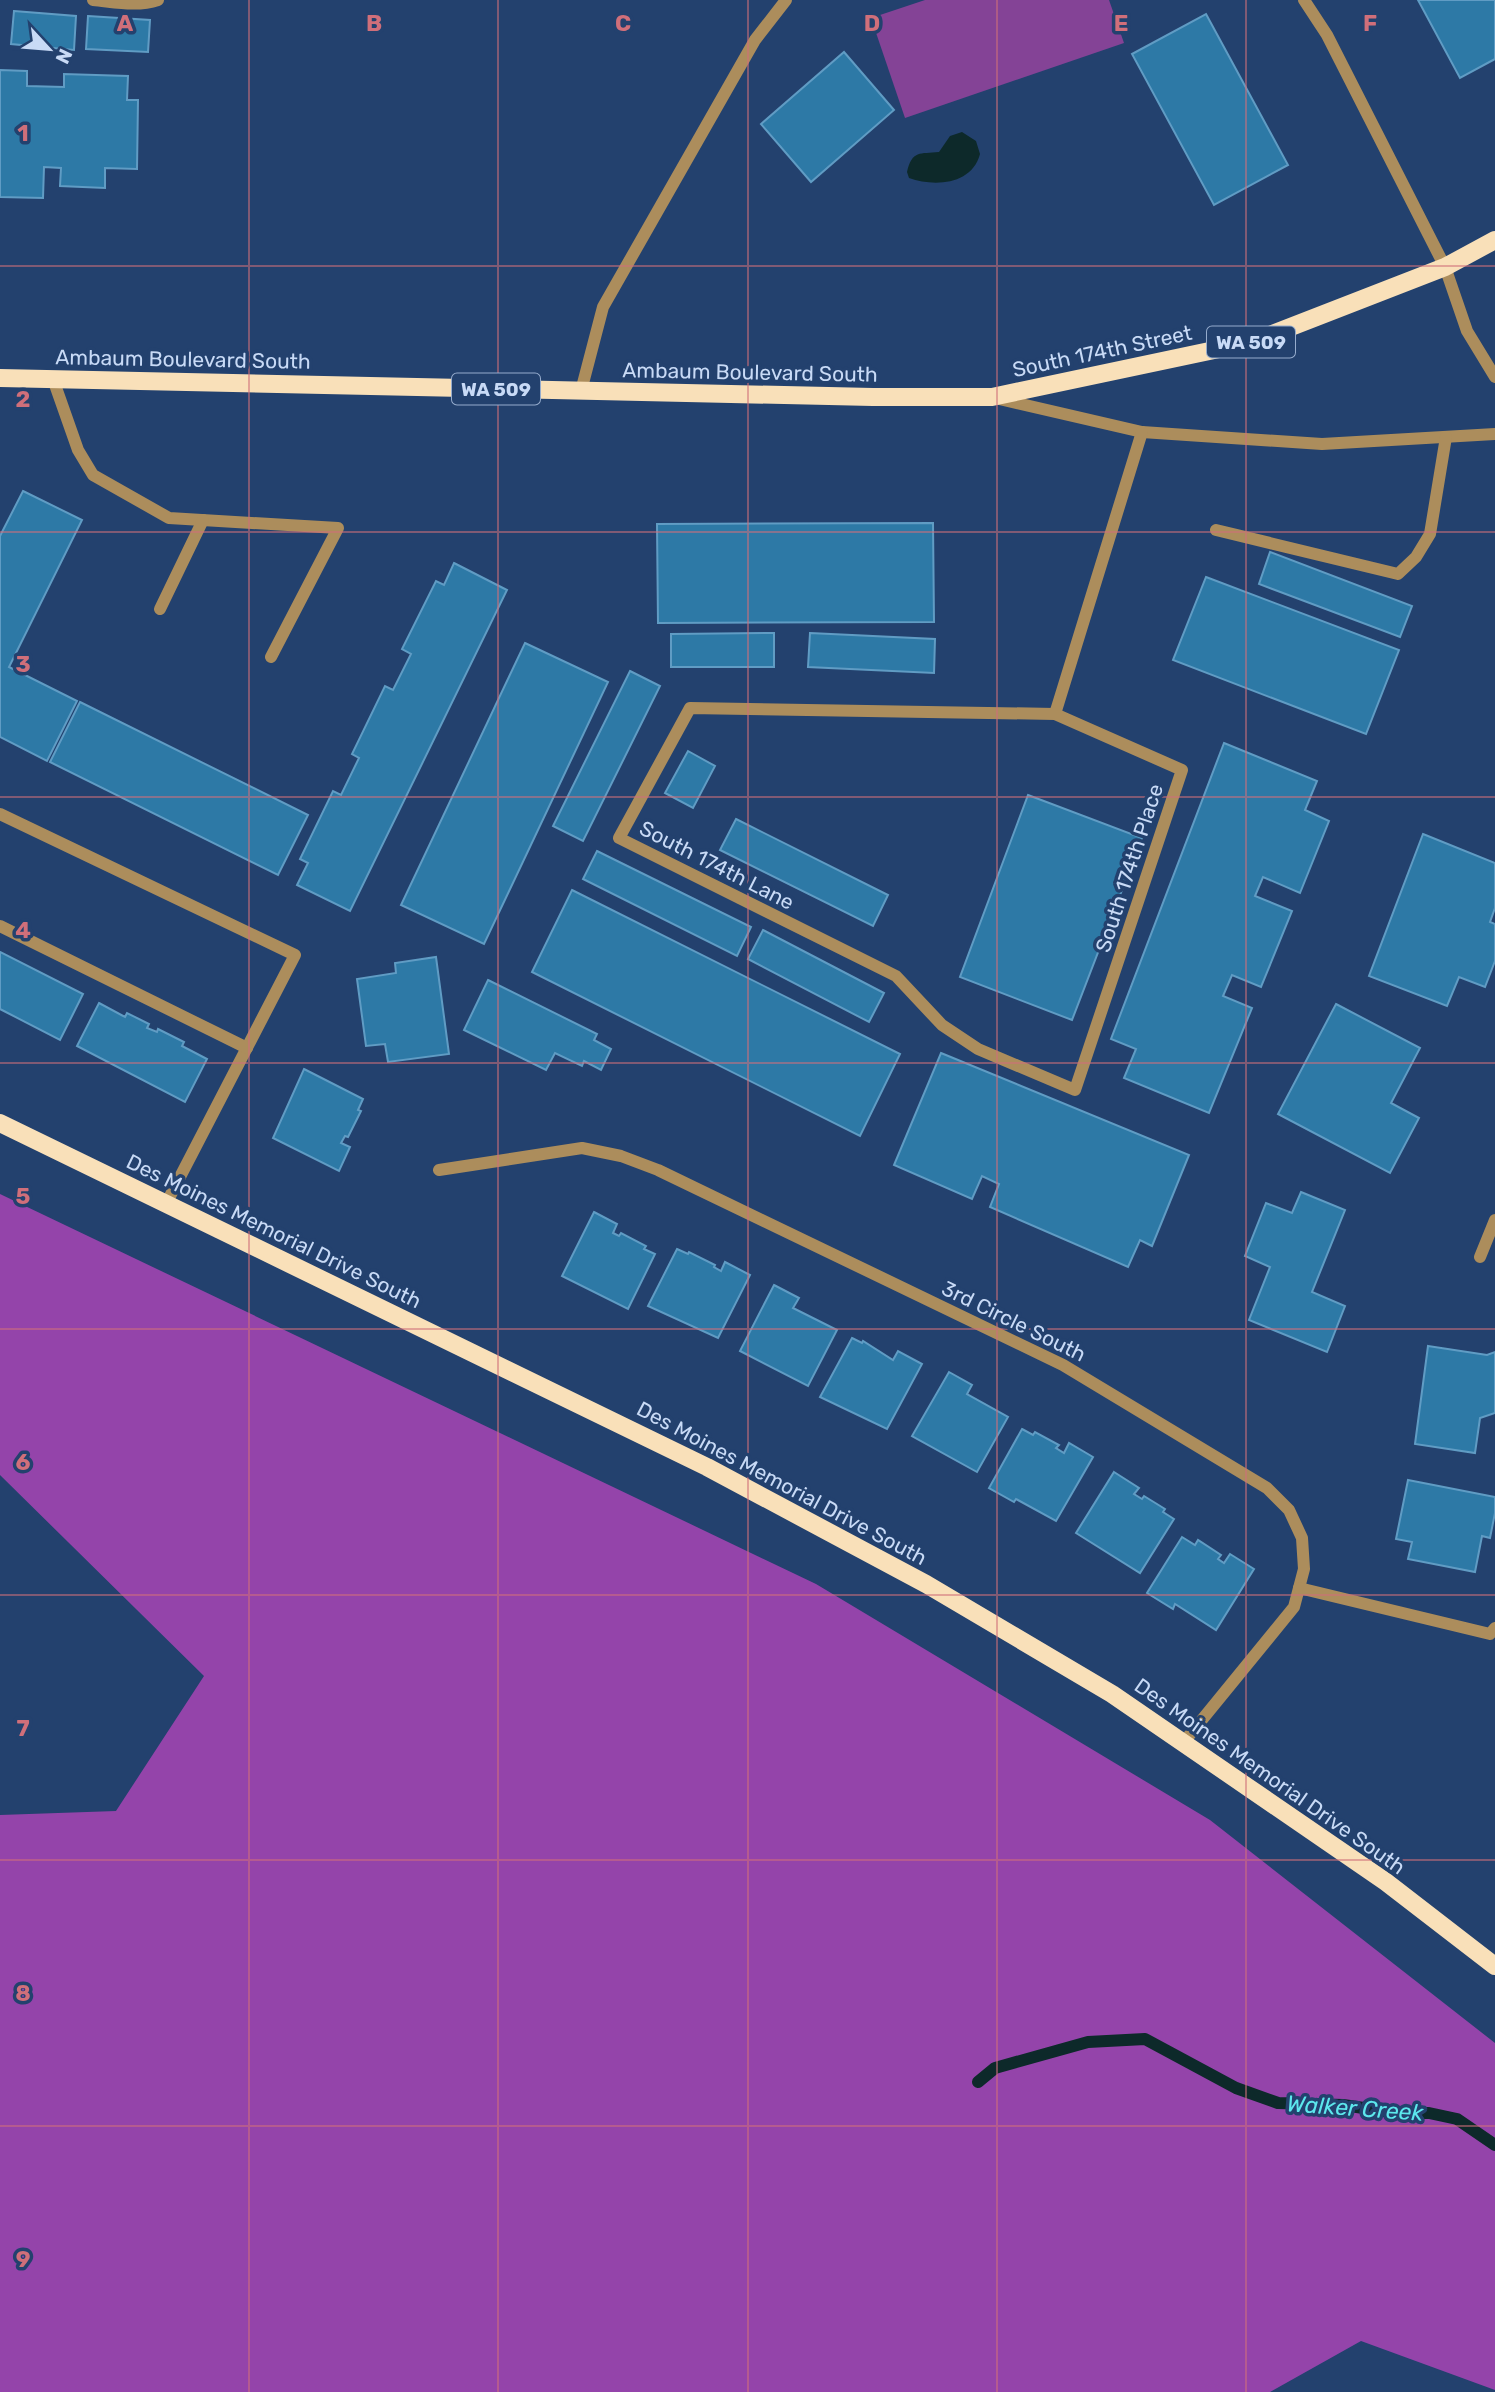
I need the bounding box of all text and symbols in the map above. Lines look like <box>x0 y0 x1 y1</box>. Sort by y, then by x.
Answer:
text: A <box>117 9 134 37</box>
text: B <box>366 9 382 37</box>
text: C <box>615 9 631 37</box>
text: D <box>864 9 880 37</box>
text: E <box>1114 9 1128 37</box>
text: F <box>1363 9 1377 37</box>
north arrow <box>14 14 84 84</box>
text: N <box>50 45 77 67</box>
text: 1 <box>17 119 29 147</box>
street label: South 174th Street <box>1010 320 1194 382</box>
road number: WA 509 <box>1207 326 1295 358</box>
street label: Ambaum Boulevard South <box>55 344 311 374</box>
street label: Ambaum Boulevard South <box>622 357 878 387</box>
road number: WA 509 <box>452 374 540 404</box>
text: 2 <box>16 385 30 413</box>
text: 3 <box>15 650 31 678</box>
street label: South 174th Place <box>1090 781 1168 955</box>
street label: South 174th Lane <box>636 815 798 915</box>
text: 4 <box>15 916 31 944</box>
street label: Des Moines Memorial Drive South <box>123 1149 425 1313</box>
text: 5 <box>16 1182 31 1210</box>
street label: 3rd Circle South <box>938 1275 1090 1367</box>
street label: Des Moines Memorial Drive South <box>633 1396 931 1570</box>
text: 6 <box>16 1448 31 1476</box>
street label: Des Moines Memorial Drive South <box>1130 1673 1410 1879</box>
text: 7 <box>16 1714 30 1742</box>
text: 8 <box>15 1979 31 2007</box>
water label: Walker Creek <box>1286 2089 1425 2127</box>
text: 9 <box>16 2245 30 2273</box>

